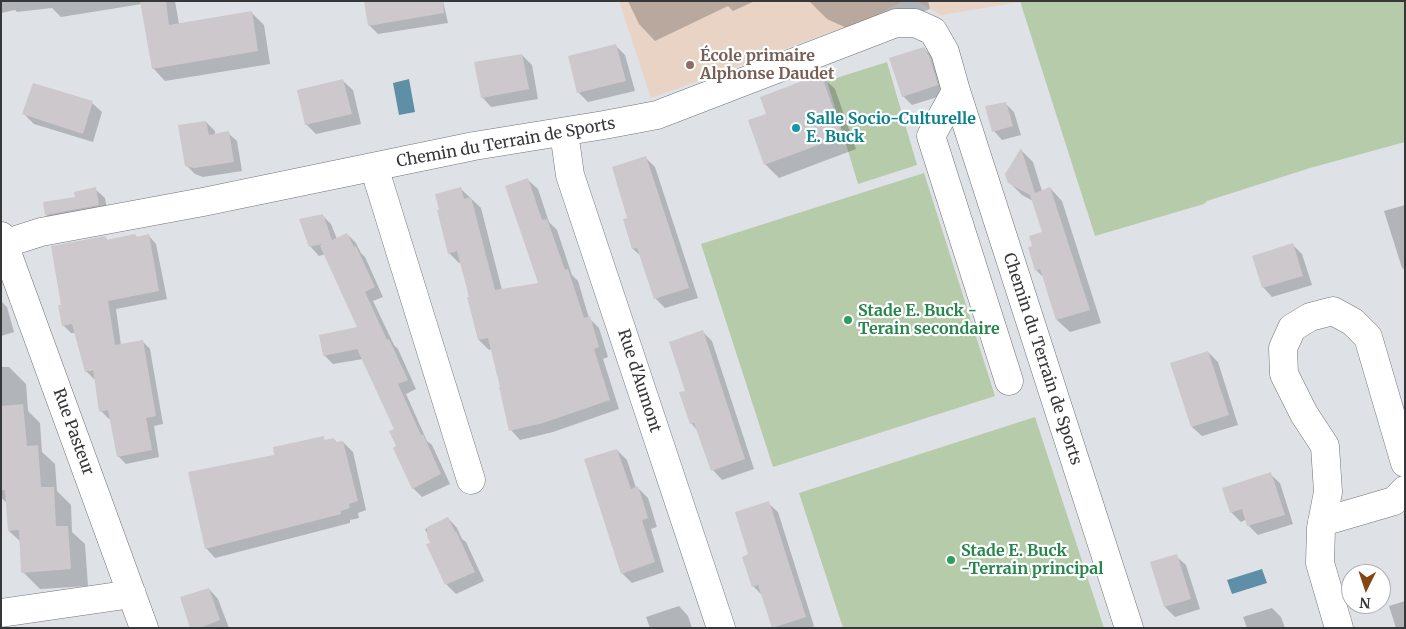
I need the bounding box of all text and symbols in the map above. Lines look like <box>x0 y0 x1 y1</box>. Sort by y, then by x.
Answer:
place label: École primaire Alphonse Daudet <box>700 46 834 84</box>
marker: École primaire Alphonse Daudet <box>684 59 696 71</box>
place label: Salle Socio-Culturelle E. Buck <box>806 109 976 147</box>
street label: Chemin du Terrain de Sports <box>395 114 617 172</box>
marker: Salle Socio-Culturelle E. Buck <box>790 122 802 134</box>
street label: Chemin du Terrain de Sports <box>999 251 1085 467</box>
place label: Stade E. Buck - Terain secondaire <box>858 301 1000 339</box>
marker: Stade E. Buck - Terain secondaire <box>842 314 854 326</box>
street label: Rue d'Aumont <box>613 327 665 435</box>
street label: Rue Pasteur <box>48 386 98 478</box>
place label: Stade E. Buck -Terrain principal <box>961 541 1104 579</box>
marker: Stade E. Buck -Terrain principal <box>945 554 957 566</box>
north arrow <box>1341 564 1391 614</box>
text: N <box>1359 594 1371 612</box>

